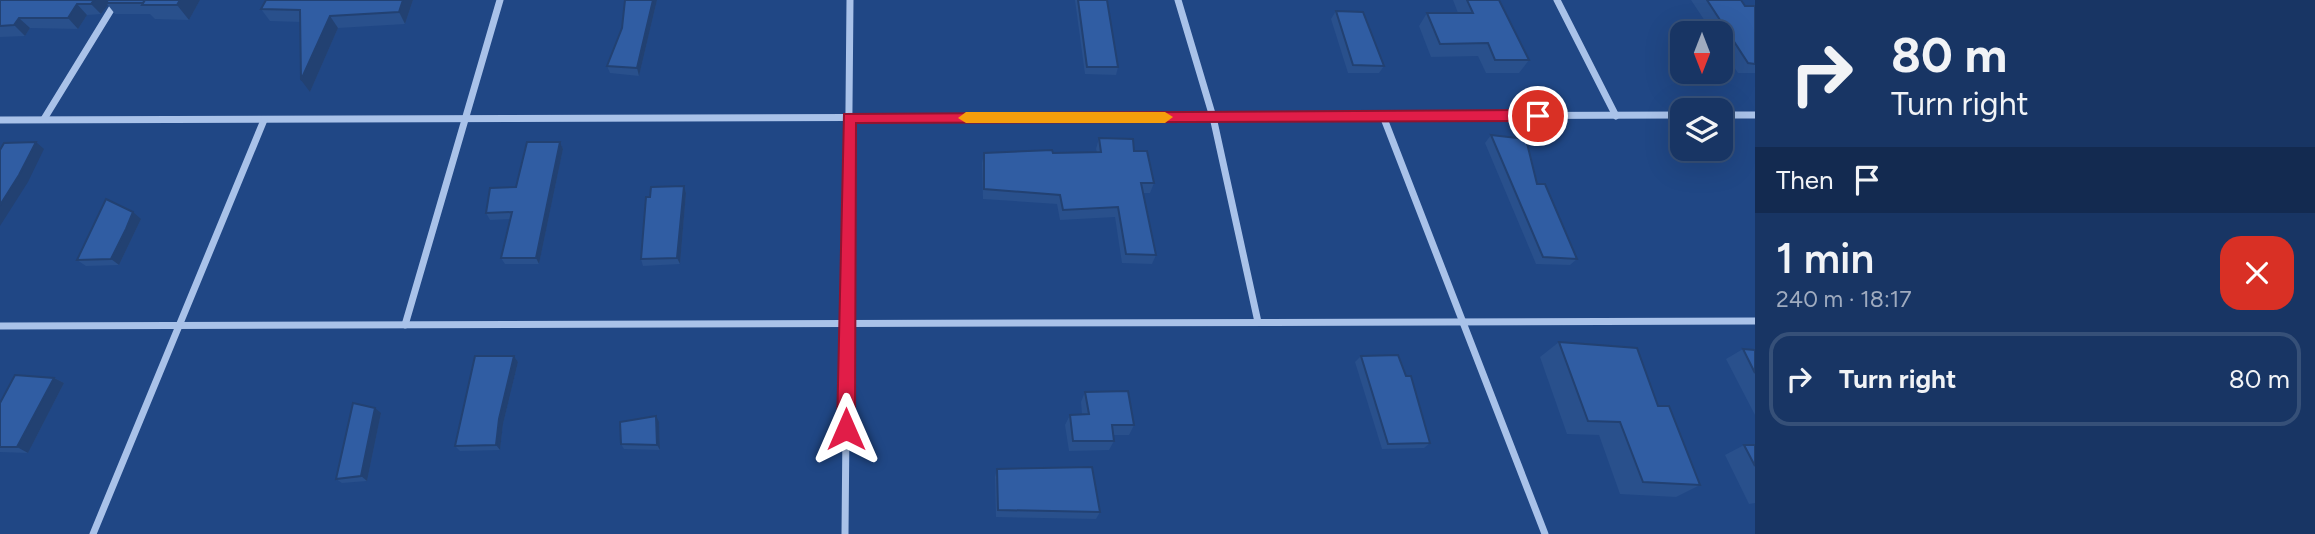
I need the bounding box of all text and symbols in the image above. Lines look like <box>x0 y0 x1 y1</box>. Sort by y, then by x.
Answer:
north arrow <box>1670 21 1732 84</box>
map controls <box>1670 21 1733 161</box>
text: 80 m <box>1891 25 2007 84</box>
icon: right <box>1776 28 1867 119</box>
text: Turn right <box>1891 85 2029 123</box>
pin <box>1508 86 1568 146</box>
icon: arrive <box>1519 97 1557 135</box>
button: layers <box>1670 98 1733 161</box>
icon: arrive <box>1848 161 1886 199</box>
text: Then <box>1776 164 1834 196</box>
text: 1 min <box>1776 233 1874 284</box>
button: close <box>2220 236 2294 310</box>
text: 240 m · 18:17 <box>1776 285 1912 313</box>
icon: right <box>1780 360 1818 398</box>
text: Turn right <box>1839 363 1956 395</box>
text: 80 m <box>2229 363 2290 395</box>
position arrow <box>809 392 883 466</box>

